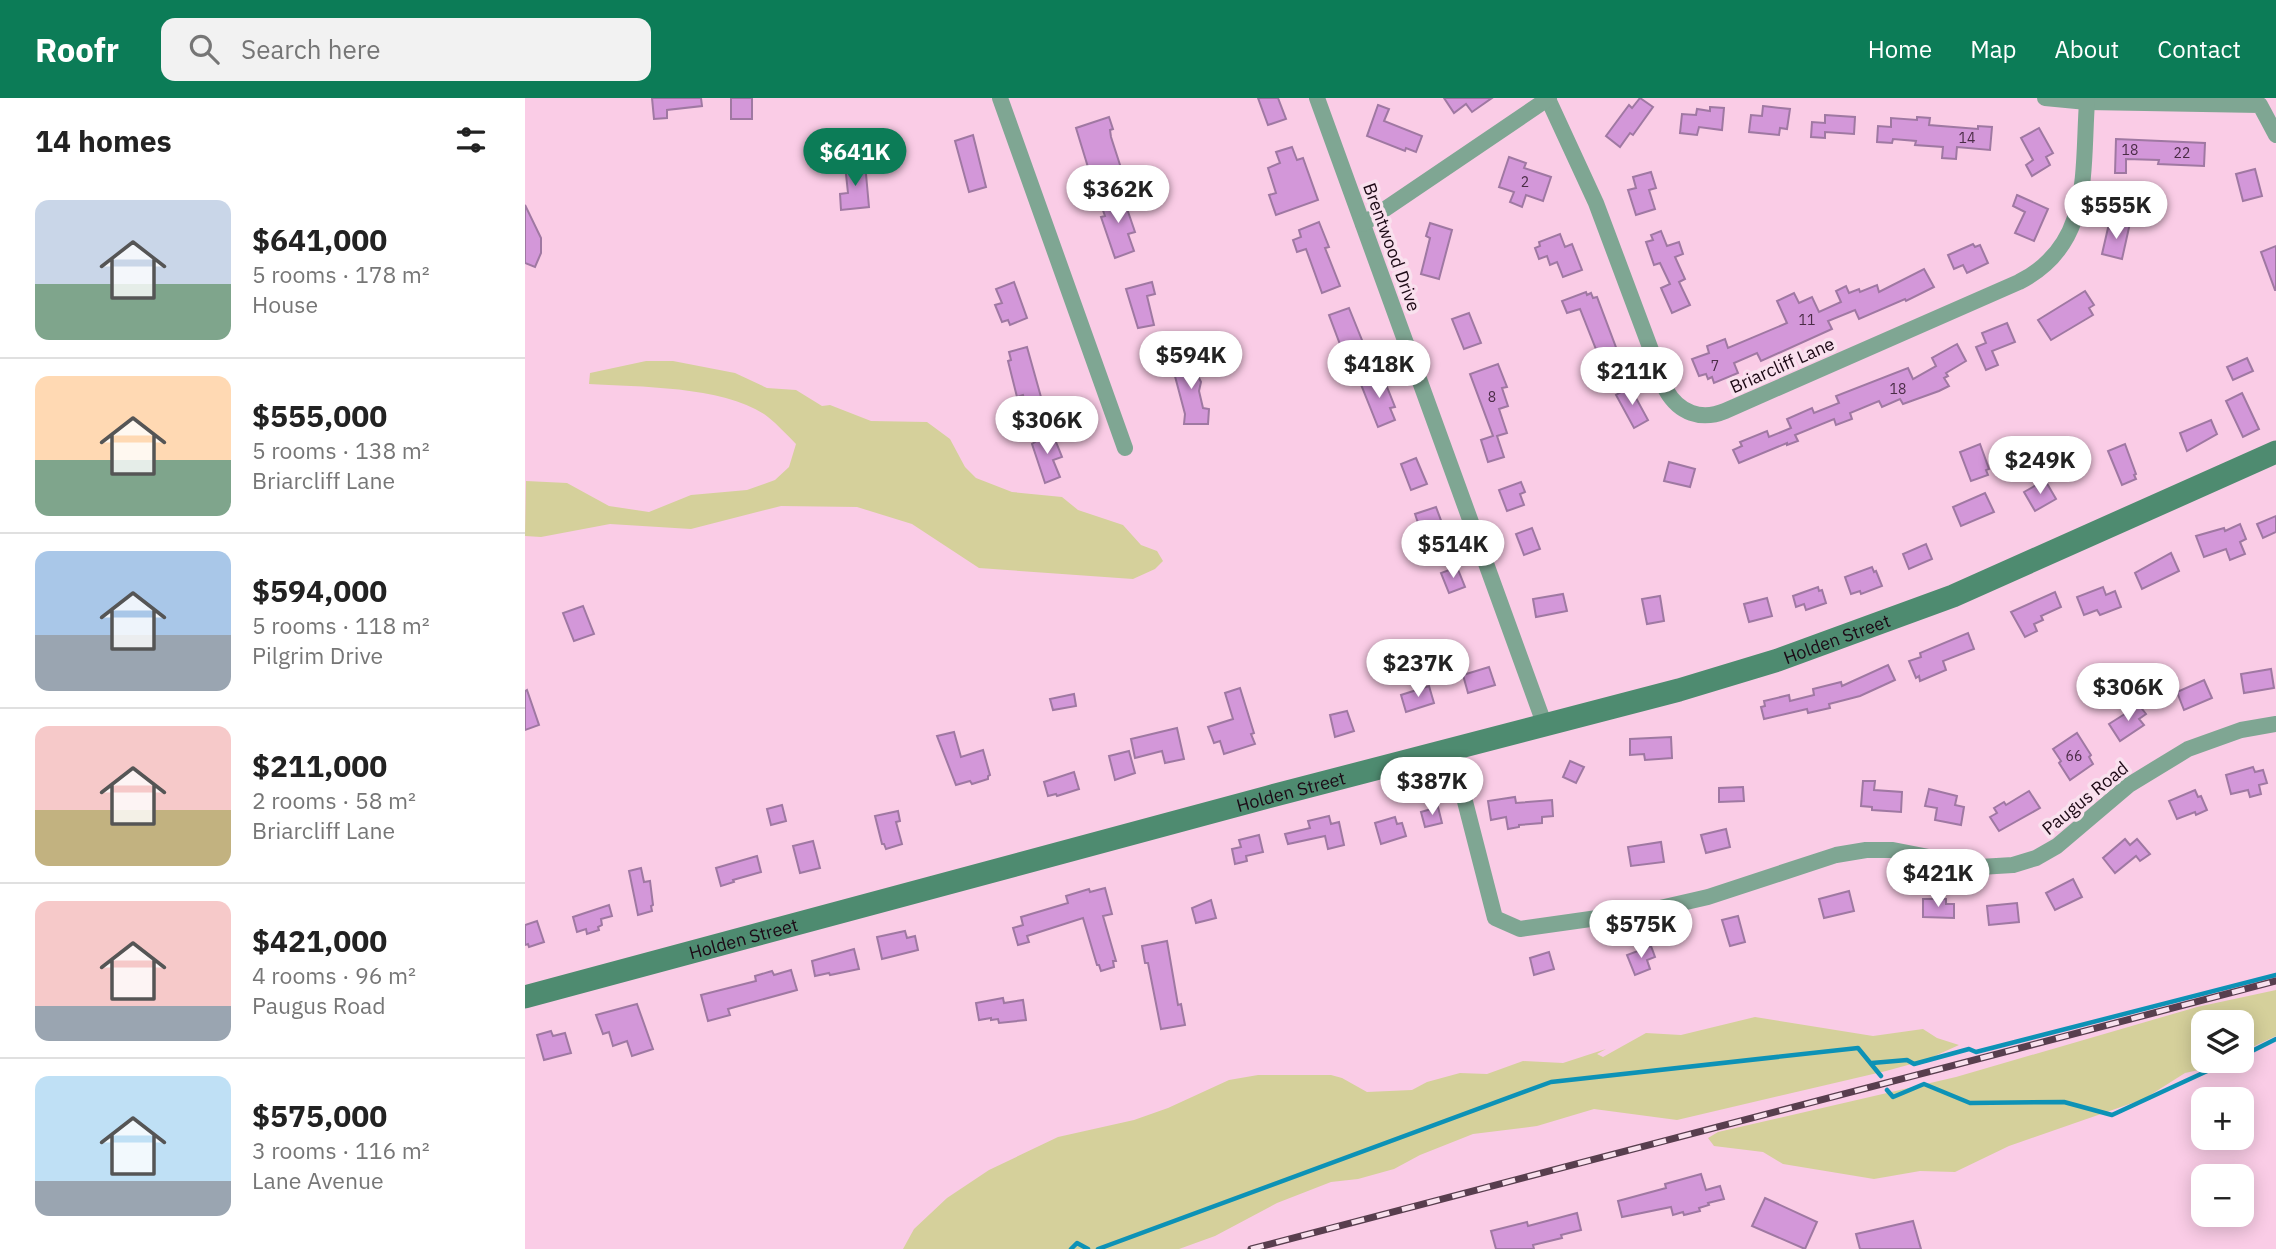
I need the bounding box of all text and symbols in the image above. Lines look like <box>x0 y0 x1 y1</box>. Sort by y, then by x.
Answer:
search box <box>161 18 651 81</box>
text: Roofr <box>35 28 119 71</box>
icon: search <box>185 30 223 68</box>
text: Search here <box>241 32 380 66</box>
text: Home <box>1868 33 1932 65</box>
text: Map <box>1970 33 2016 65</box>
text: About <box>2054 33 2119 65</box>
text: Contact <box>2157 33 2241 65</box>
text: 14 homes <box>35 121 172 160</box>
icon: filters <box>452 121 490 159</box>
pin: $641K <box>806 129 904 188</box>
house number: 14 <box>1959 129 1975 147</box>
text: $641K <box>819 136 891 166</box>
house number: 18 <box>2122 141 2138 159</box>
house number: 22 <box>2174 144 2190 162</box>
pin: $362K <box>1069 166 1167 225</box>
text: $362K <box>1082 173 1154 203</box>
house number: 2 <box>1521 173 1529 191</box>
street label: Brentwood Drive <box>1358 180 1426 314</box>
pin: $555K <box>2067 181 2165 241</box>
text: $555K <box>2080 189 2152 219</box>
text: $641,000 <box>252 220 387 259</box>
icon: home <box>91 228 175 312</box>
text: 5 rooms · 178 m² <box>252 259 430 289</box>
text: House <box>252 289 318 319</box>
house number: 11 <box>1799 311 1815 329</box>
pin: $594K <box>1142 331 1240 391</box>
street label: Briarcliff Lane <box>1726 332 1838 398</box>
text: $594K <box>1155 339 1227 369</box>
pin: $418K <box>1330 341 1428 400</box>
text: $418K <box>1343 348 1415 378</box>
pin: $211K <box>1583 348 1681 407</box>
text: $211K <box>1596 355 1668 385</box>
house number: 7 <box>1711 357 1719 375</box>
house number: 18 <box>1890 380 1906 398</box>
house number: 8 <box>1488 388 1496 406</box>
text: $555,000 <box>252 396 387 435</box>
pin: $306K <box>998 396 1096 456</box>
icon: home <box>91 404 175 488</box>
text: $306K <box>1011 404 1083 434</box>
text: 5 rooms · 138 m² <box>252 435 430 465</box>
pin: $249K <box>1991 436 2089 496</box>
text: $249K <box>2004 444 2076 474</box>
text: Briarcliff Lane <box>252 465 395 495</box>
pin: $514K <box>1404 520 1502 580</box>
text: $514K <box>1417 528 1489 558</box>
text: $594,000 <box>252 571 387 610</box>
icon: home <box>91 579 175 663</box>
street label: Holden Street <box>1780 609 1893 669</box>
text: 5 rooms · 118 m² <box>252 610 430 640</box>
text: Pilgrim Drive <box>252 640 383 670</box>
pin: $237K <box>1369 640 1467 699</box>
text: $237K <box>1382 647 1454 677</box>
pin: $306K <box>2079 664 2177 723</box>
text: $306K <box>2092 671 2164 701</box>
text: $211,000 <box>252 746 387 785</box>
house number: 66 <box>2066 747 2082 765</box>
icon: home <box>91 754 175 838</box>
street label: Paugus Road <box>2037 756 2133 840</box>
pin: $387K <box>1383 758 1481 817</box>
text: $387K <box>1396 765 1468 795</box>
street label: Holden Street <box>1234 766 1348 817</box>
text: 2 rooms · 58 m² <box>252 785 416 815</box>
text: Briarcliff Lane <box>252 815 395 845</box>
pin: $421K <box>1889 850 1987 909</box>
text: $421K <box>1902 857 1974 887</box>
pin: $575K <box>1592 900 1690 960</box>
text: $575K <box>1605 908 1677 938</box>
street label: Holden Street <box>686 913 800 964</box>
text: $421,000 <box>252 921 387 960</box>
icon: home <box>91 929 175 1013</box>
text: 4 rooms · 96 m² <box>252 960 416 990</box>
text: Paugus Road <box>252 990 386 1020</box>
map controls <box>2191 1010 2254 1227</box>
button: layers <box>2191 1010 2254 1073</box>
button: + <box>2191 1087 2254 1150</box>
text: $575,000 <box>252 1096 387 1135</box>
icon: home <box>91 1104 175 1188</box>
text: 3 rooms · 116 m² <box>252 1135 430 1165</box>
button: − <box>2191 1164 2254 1227</box>
text: Lane Avenue <box>252 1165 384 1195</box>

